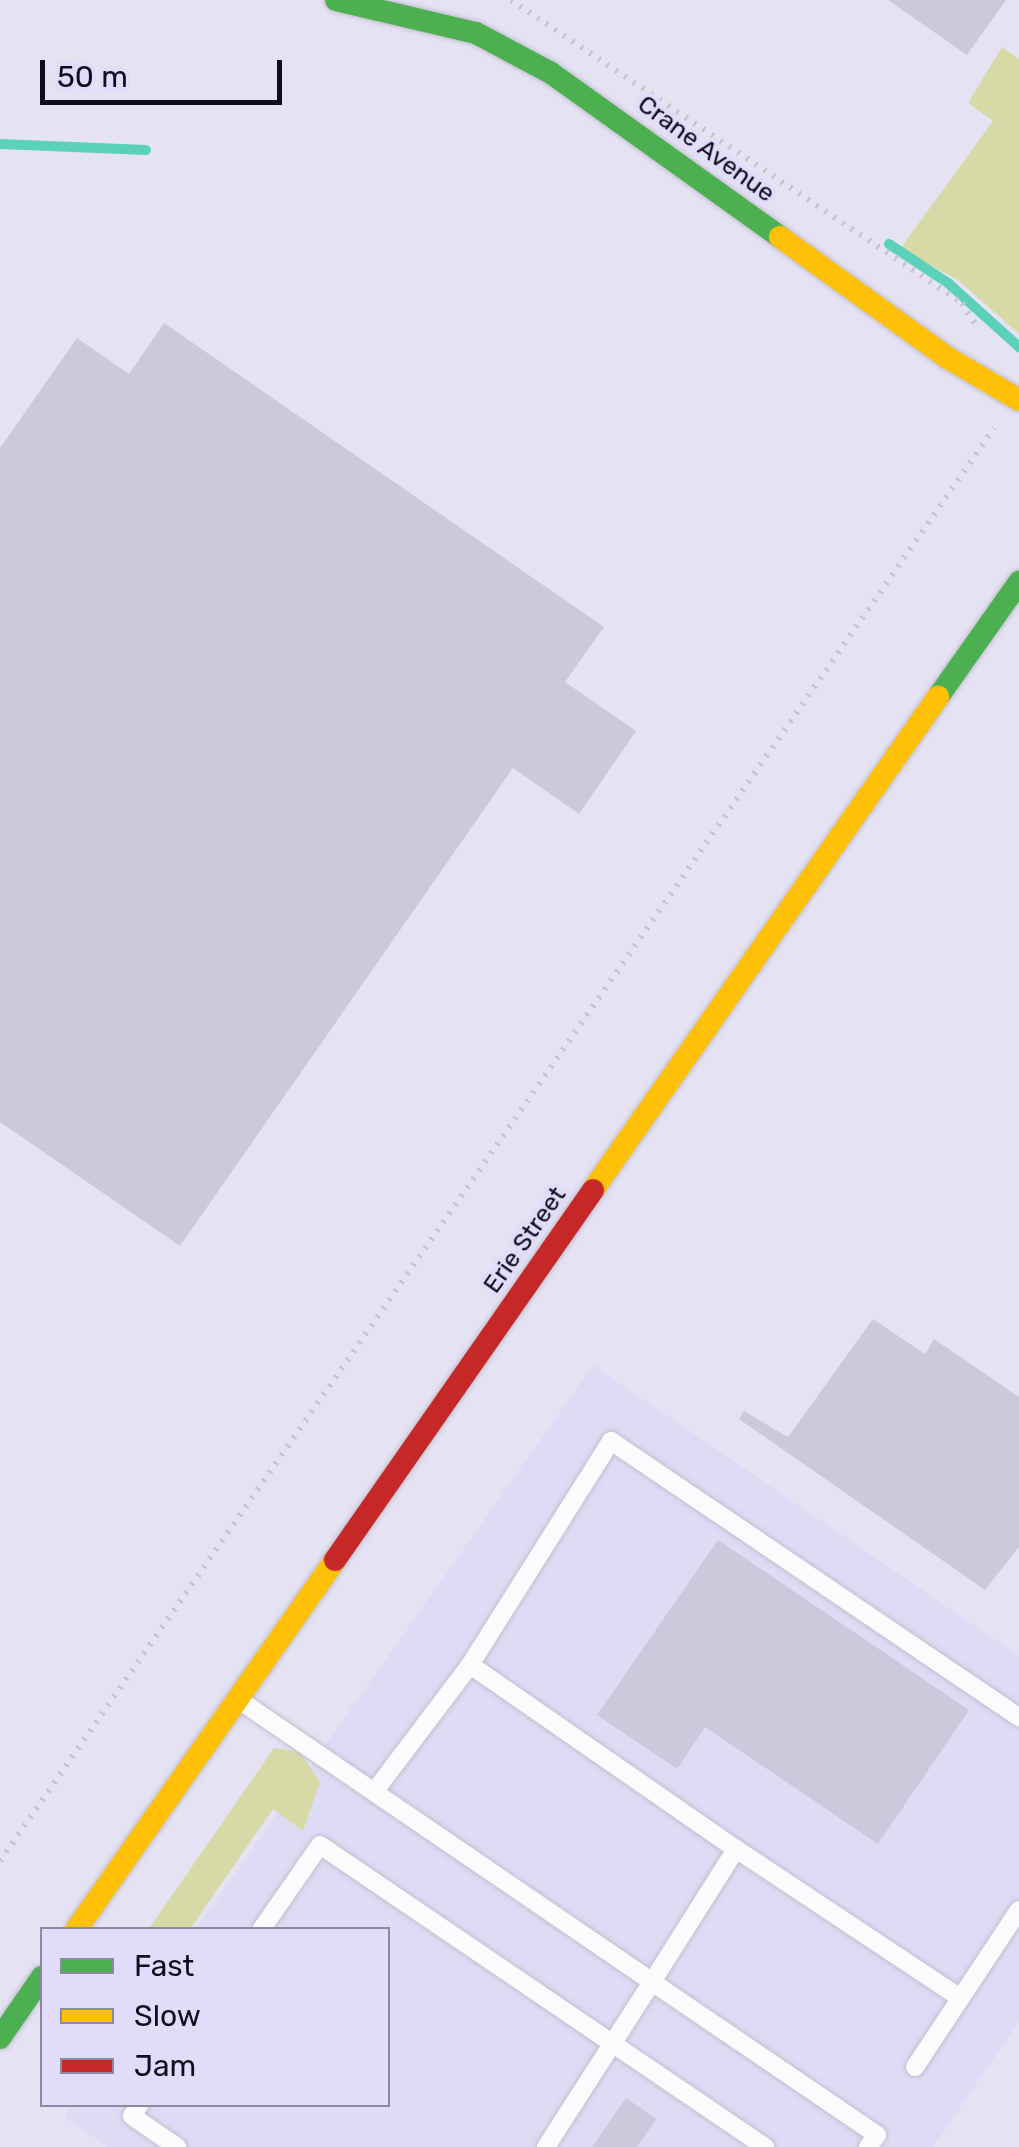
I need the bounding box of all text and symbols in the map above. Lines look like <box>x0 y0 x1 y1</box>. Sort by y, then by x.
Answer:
scale bar <box>45 40 288 102</box>
text: 50 m <box>57 59 128 95</box>
street label: Crane Avenue <box>631 89 781 209</box>
street label: Erie Street <box>477 1181 573 1299</box>
legend <box>40 1927 390 2107</box>
text: Fast <box>134 1948 194 1984</box>
text: Slow <box>134 1998 201 2034</box>
text: Jam <box>134 2048 196 2084</box>

